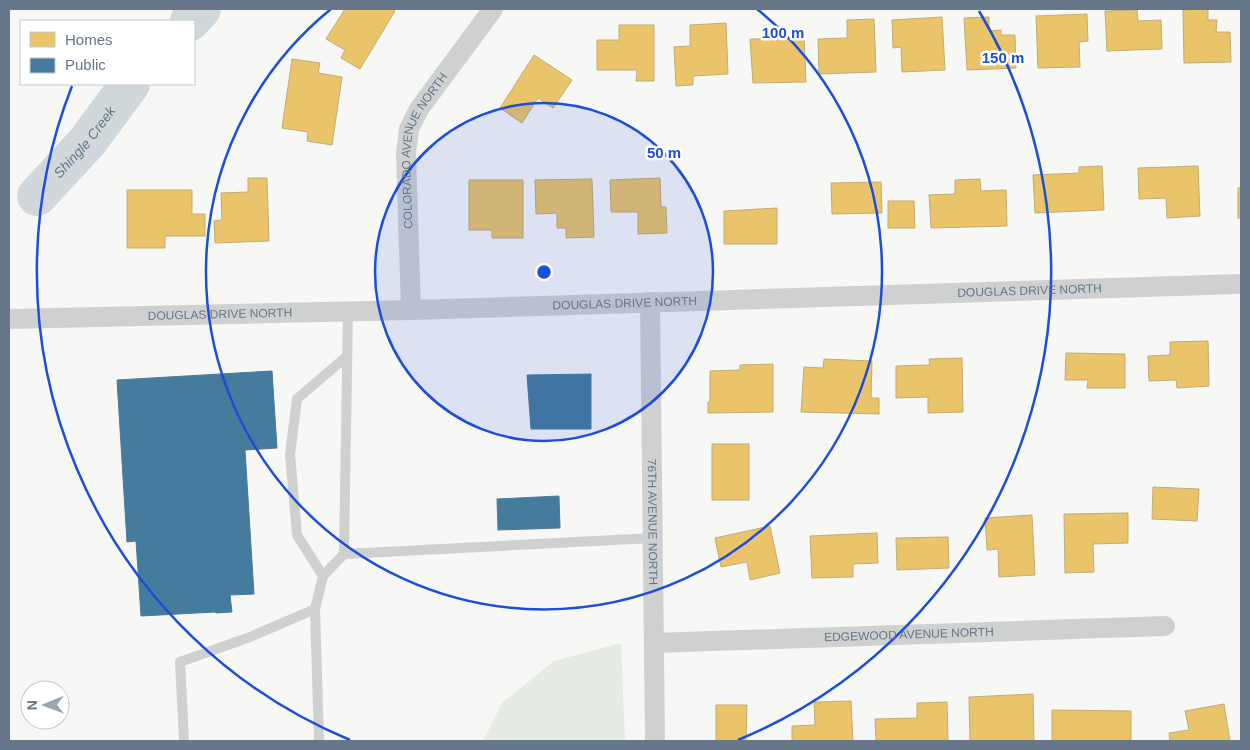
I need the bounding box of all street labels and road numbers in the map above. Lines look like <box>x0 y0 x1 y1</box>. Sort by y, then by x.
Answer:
street label: COLORADO AVENUE NORTH <box>399 70 450 229</box>
street label: DOUGLAS DRIVE NORTH <box>957 281 1102 300</box>
street label: DOUGLAS DRIVE NORTH <box>552 294 697 313</box>
street label: DOUGLAS DRIVE NORTH <box>147 306 292 323</box>
street label: 76TH AVENUE NORTH <box>645 459 660 585</box>
street label: EDGEWOOD AVENUE NORTH <box>824 625 994 644</box>

